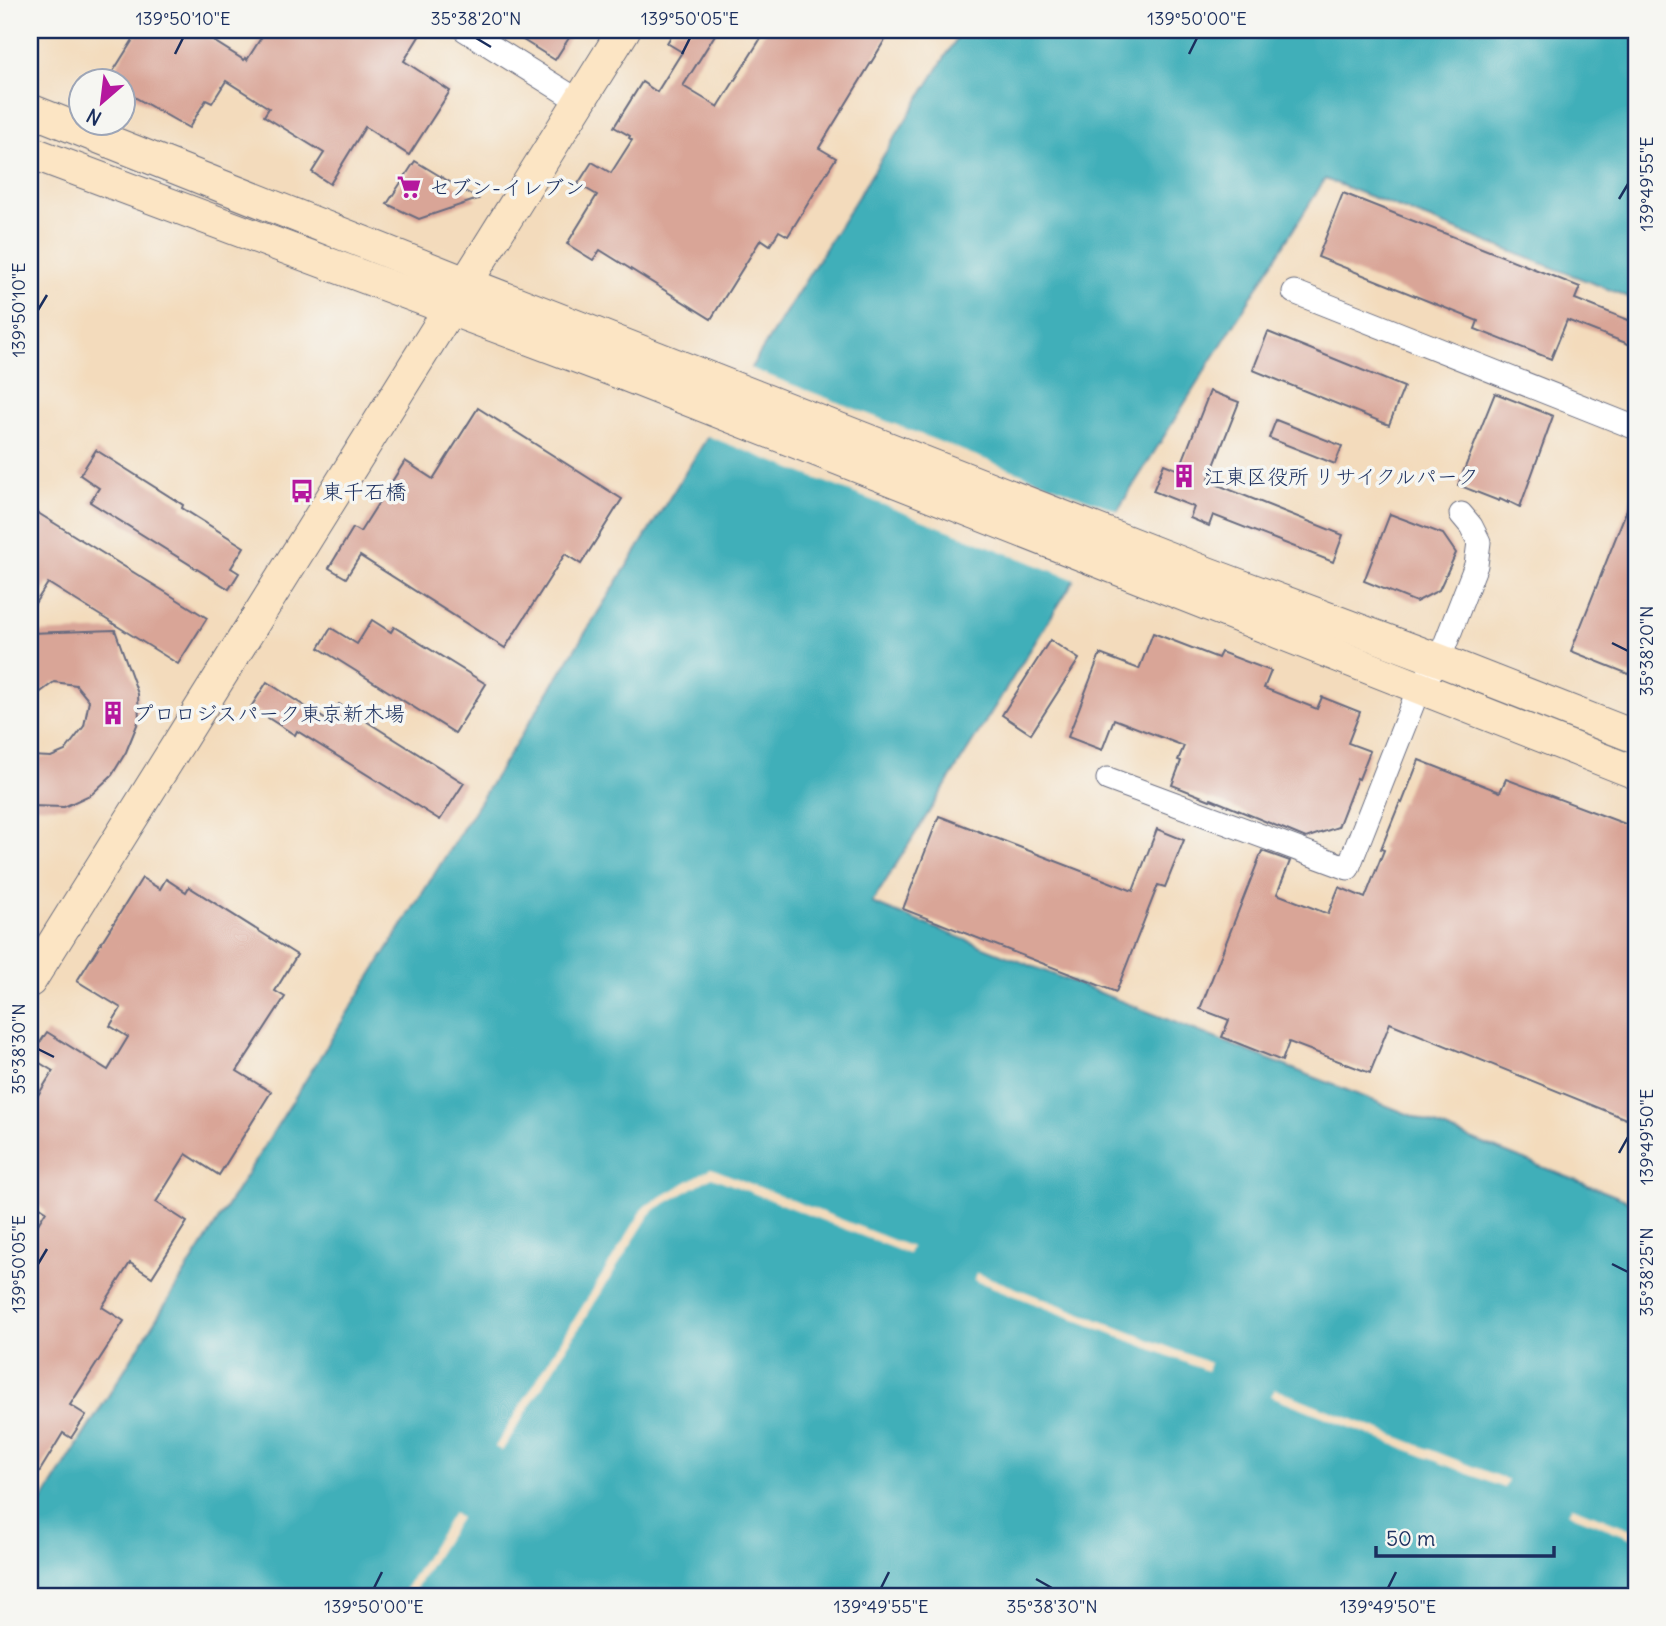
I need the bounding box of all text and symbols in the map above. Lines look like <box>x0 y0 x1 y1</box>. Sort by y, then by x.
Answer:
text: 139°50'10"E <box>135 7 231 30</box>
text: 35°38'20"N <box>431 7 521 30</box>
text: 139°50'05"E <box>641 7 739 30</box>
text: 139°50'00"E <box>1147 7 1247 30</box>
north arrow <box>66 66 136 136</box>
text: N <box>83 103 105 131</box>
text: 139°49'55"E <box>1635 137 1658 231</box>
supermarket icon: セブン-イレブン <box>395 173 423 201</box>
place label: セブン-イレブン <box>429 174 585 201</box>
text: 139°50'10"E <box>7 262 30 358</box>
building icon: 江東区役所 リサイクルパーク <box>1170 462 1198 490</box>
place label: 江東区役所 リサイクルパーク <box>1204 463 1479 490</box>
bus stop icon: 東千石橋 <box>288 477 316 505</box>
place label: 東千石橋 <box>322 478 406 505</box>
text: 35°38'20"N <box>1635 606 1658 696</box>
building icon: プロロジスパーク東京新木場 <box>99 699 127 727</box>
place label: プロロジスパーク東京新木場 <box>133 700 405 727</box>
text: 35°38'30"N <box>7 1003 30 1095</box>
text: 139°49'50"E <box>1635 1089 1658 1185</box>
text: 139°50'05"E <box>7 1215 30 1313</box>
text: 35°38'25"N <box>1635 1227 1658 1317</box>
scale bar <box>1376 1514 1554 1558</box>
text: 50 m <box>1386 1525 1435 1552</box>
text: 139°50'00"E <box>324 1595 424 1618</box>
text: 139°49'55"E <box>834 1595 928 1618</box>
text: 35°38'30"N <box>1006 1595 1098 1618</box>
text: 139°49'50"E <box>1340 1595 1436 1618</box>

